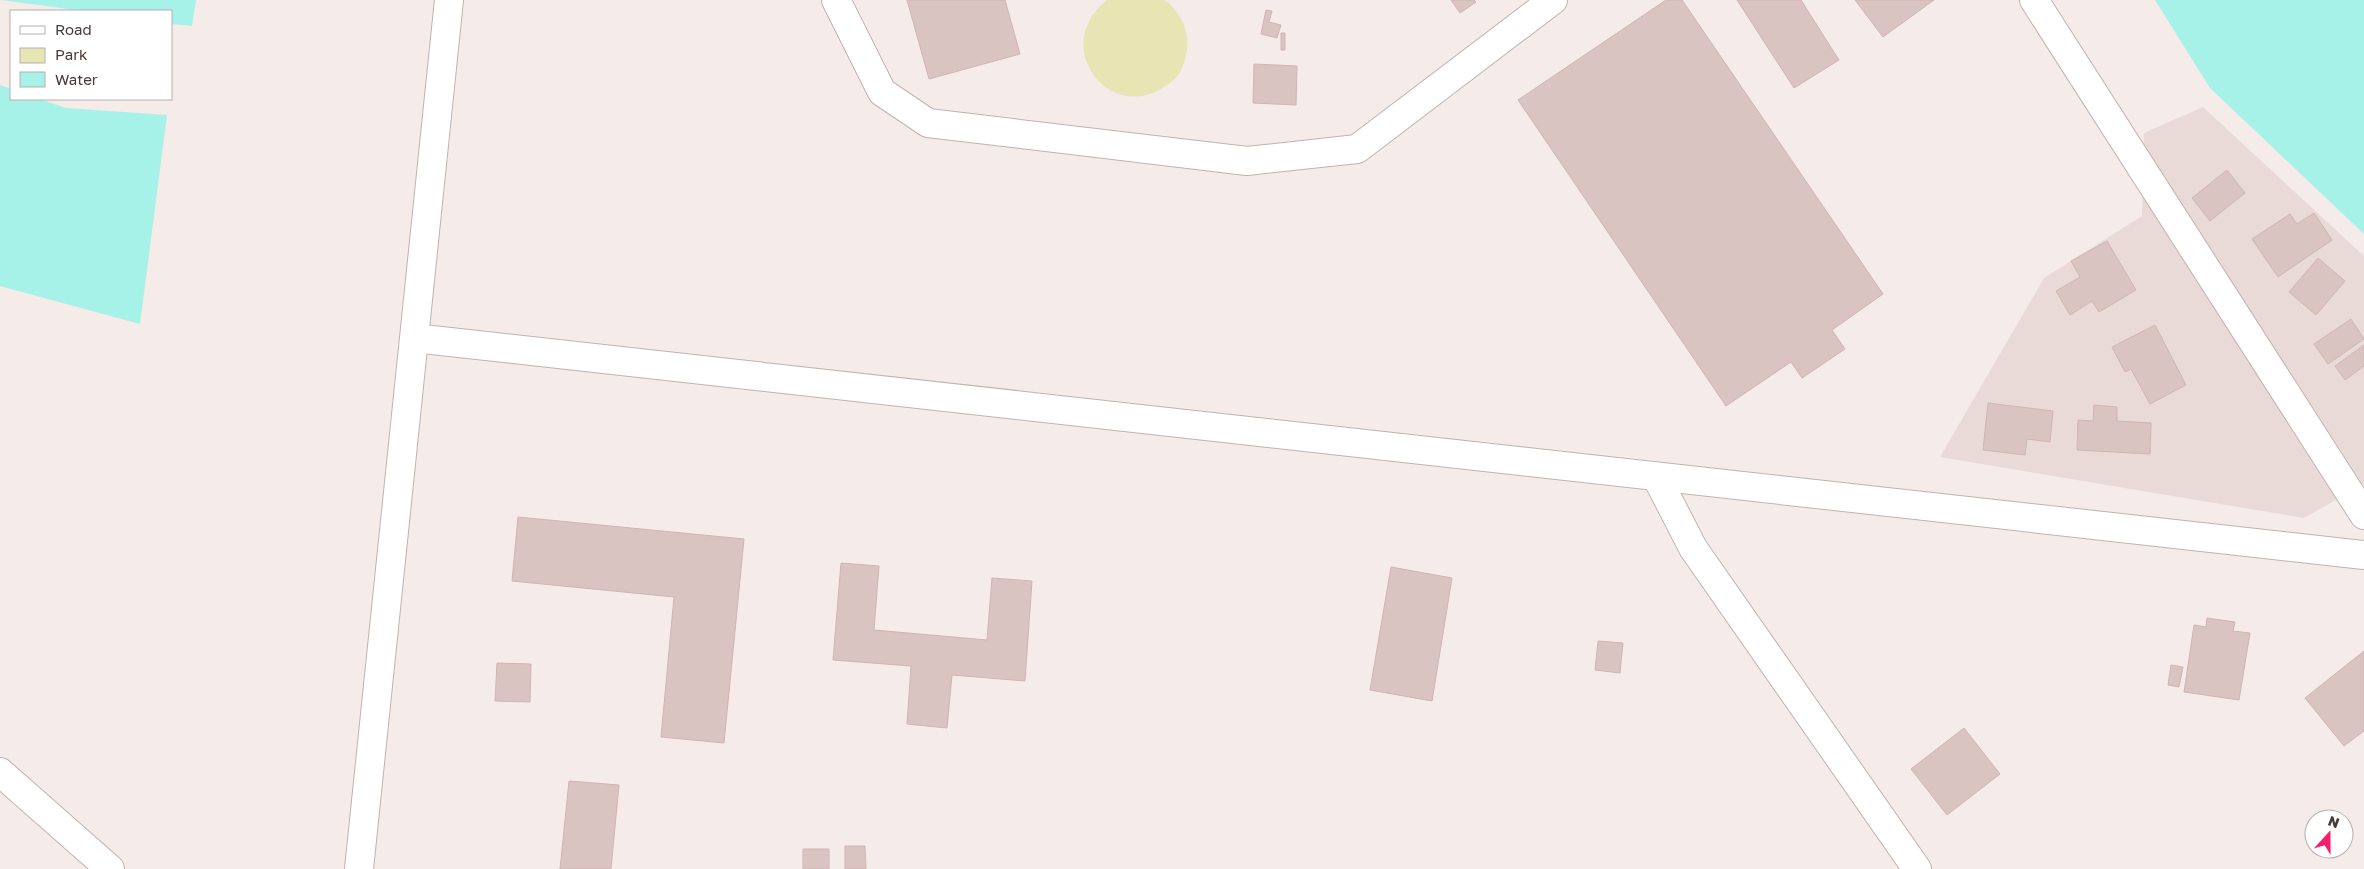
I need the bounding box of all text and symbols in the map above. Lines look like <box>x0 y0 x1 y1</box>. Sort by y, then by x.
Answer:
legend <box>10 10 172 100</box>
text: Road <box>55 20 92 38</box>
text: Park <box>55 45 88 63</box>
text: Water <box>55 70 98 88</box>
north arrow <box>2304 809 2354 859</box>
text: N <box>2326 812 2342 831</box>

